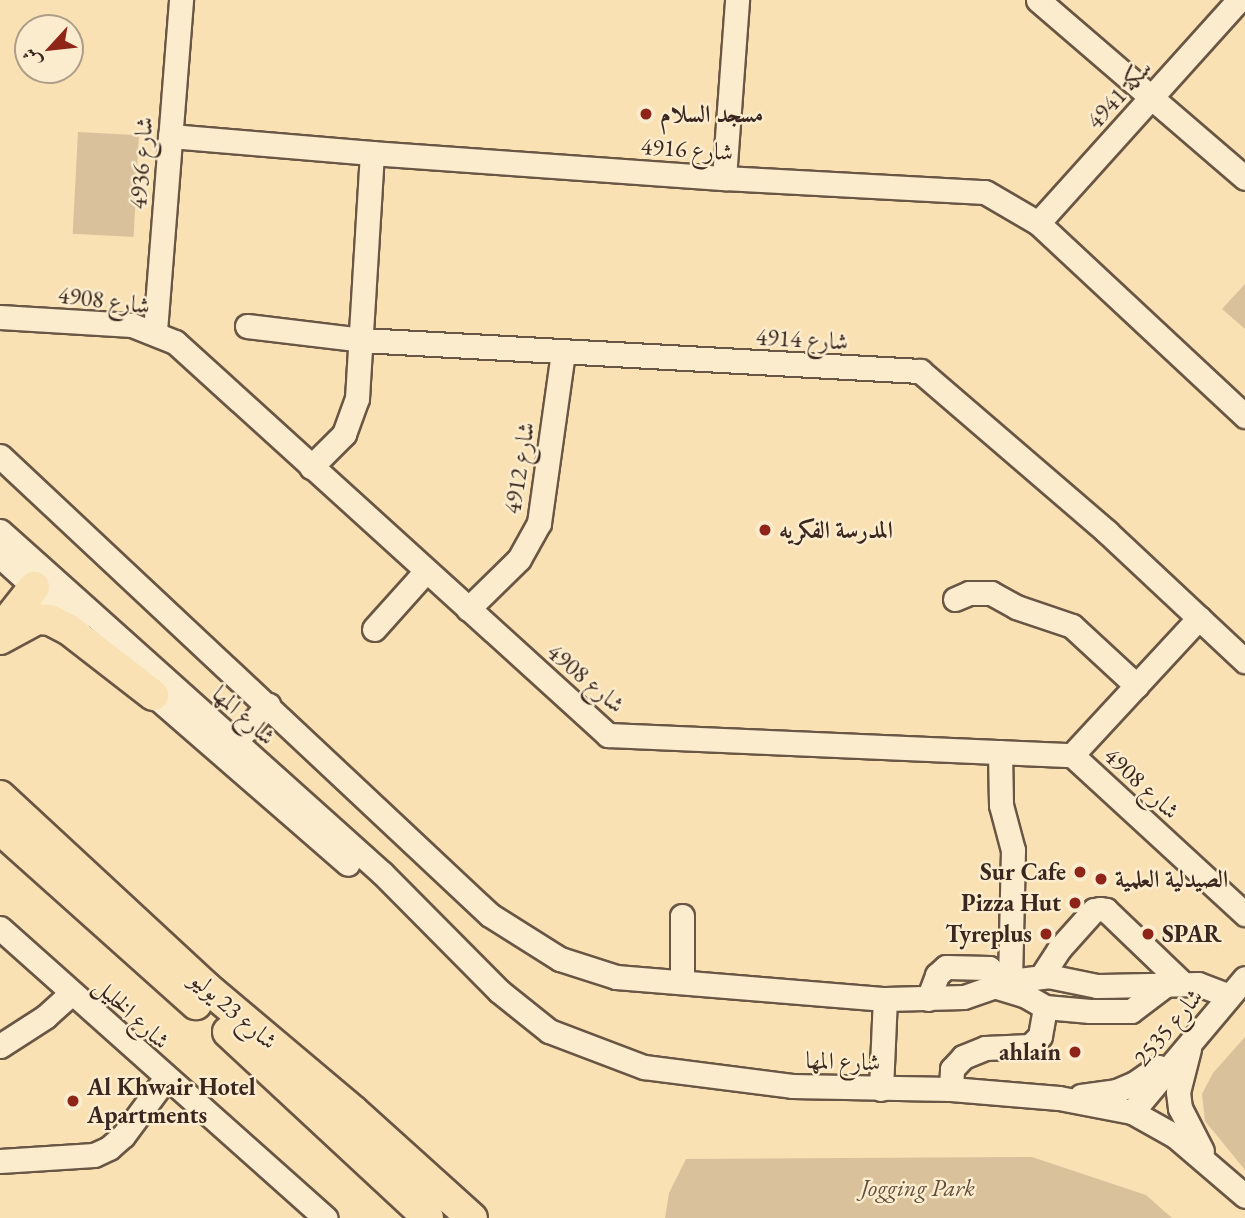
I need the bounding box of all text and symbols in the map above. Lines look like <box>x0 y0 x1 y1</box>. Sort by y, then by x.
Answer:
north arrow <box>14 14 84 84</box>
text: ش <box>16 44 47 72</box>
street label: سكة 4941 <box>1080 53 1158 135</box>
place label: مسجد السلام <box>660 100 763 128</box>
marker: مسجد السلام <box>638 106 654 122</box>
street label: 4936 شارع <box>123 116 159 210</box>
street label: 4916 شارع <box>640 131 734 167</box>
street label: 4908 شارع <box>56 280 152 320</box>
street label: 4914 شارع <box>755 322 849 356</box>
street label: 4912 شارع <box>498 420 540 516</box>
place label: المدرسة الفكريه <box>779 516 893 544</box>
marker: المدرسة الفكريه <box>757 522 773 538</box>
street label: 4908 شارع <box>541 637 631 719</box>
street label: شارع المها <box>206 679 282 751</box>
street label: 4908 شارع <box>1098 741 1186 825</box>
place label: Sur Cafe <box>980 858 1066 886</box>
marker: Sur Cafe <box>1072 864 1088 880</box>
place label: الصيدلية العلمية <box>1115 865 1228 893</box>
marker: الصيدلية العلمية <box>1093 871 1109 887</box>
place label: Pizza Hut <box>961 889 1061 917</box>
marker: Pizza Hut <box>1067 895 1083 911</box>
place label: Tyreplus <box>945 920 1032 948</box>
place label: SPAR <box>1162 920 1222 948</box>
marker: Tyreplus <box>1038 926 1054 942</box>
marker: SPAR <box>1140 926 1156 942</box>
street label: شارع 23 يوليو <box>185 965 283 1055</box>
street label: شارع الخليل <box>88 971 176 1055</box>
street label: 2535 شارع <box>1127 982 1209 1072</box>
place label: ahlain <box>999 1038 1061 1066</box>
marker: ahlain <box>1067 1044 1083 1060</box>
street label: شارع المها <box>805 1045 881 1077</box>
place label: Al Khwair Hotel Apartments <box>87 1073 256 1129</box>
marker: Al Khwair Hotel Apartments <box>65 1093 81 1109</box>
park label: Jogging Park <box>861 1174 975 1202</box>

